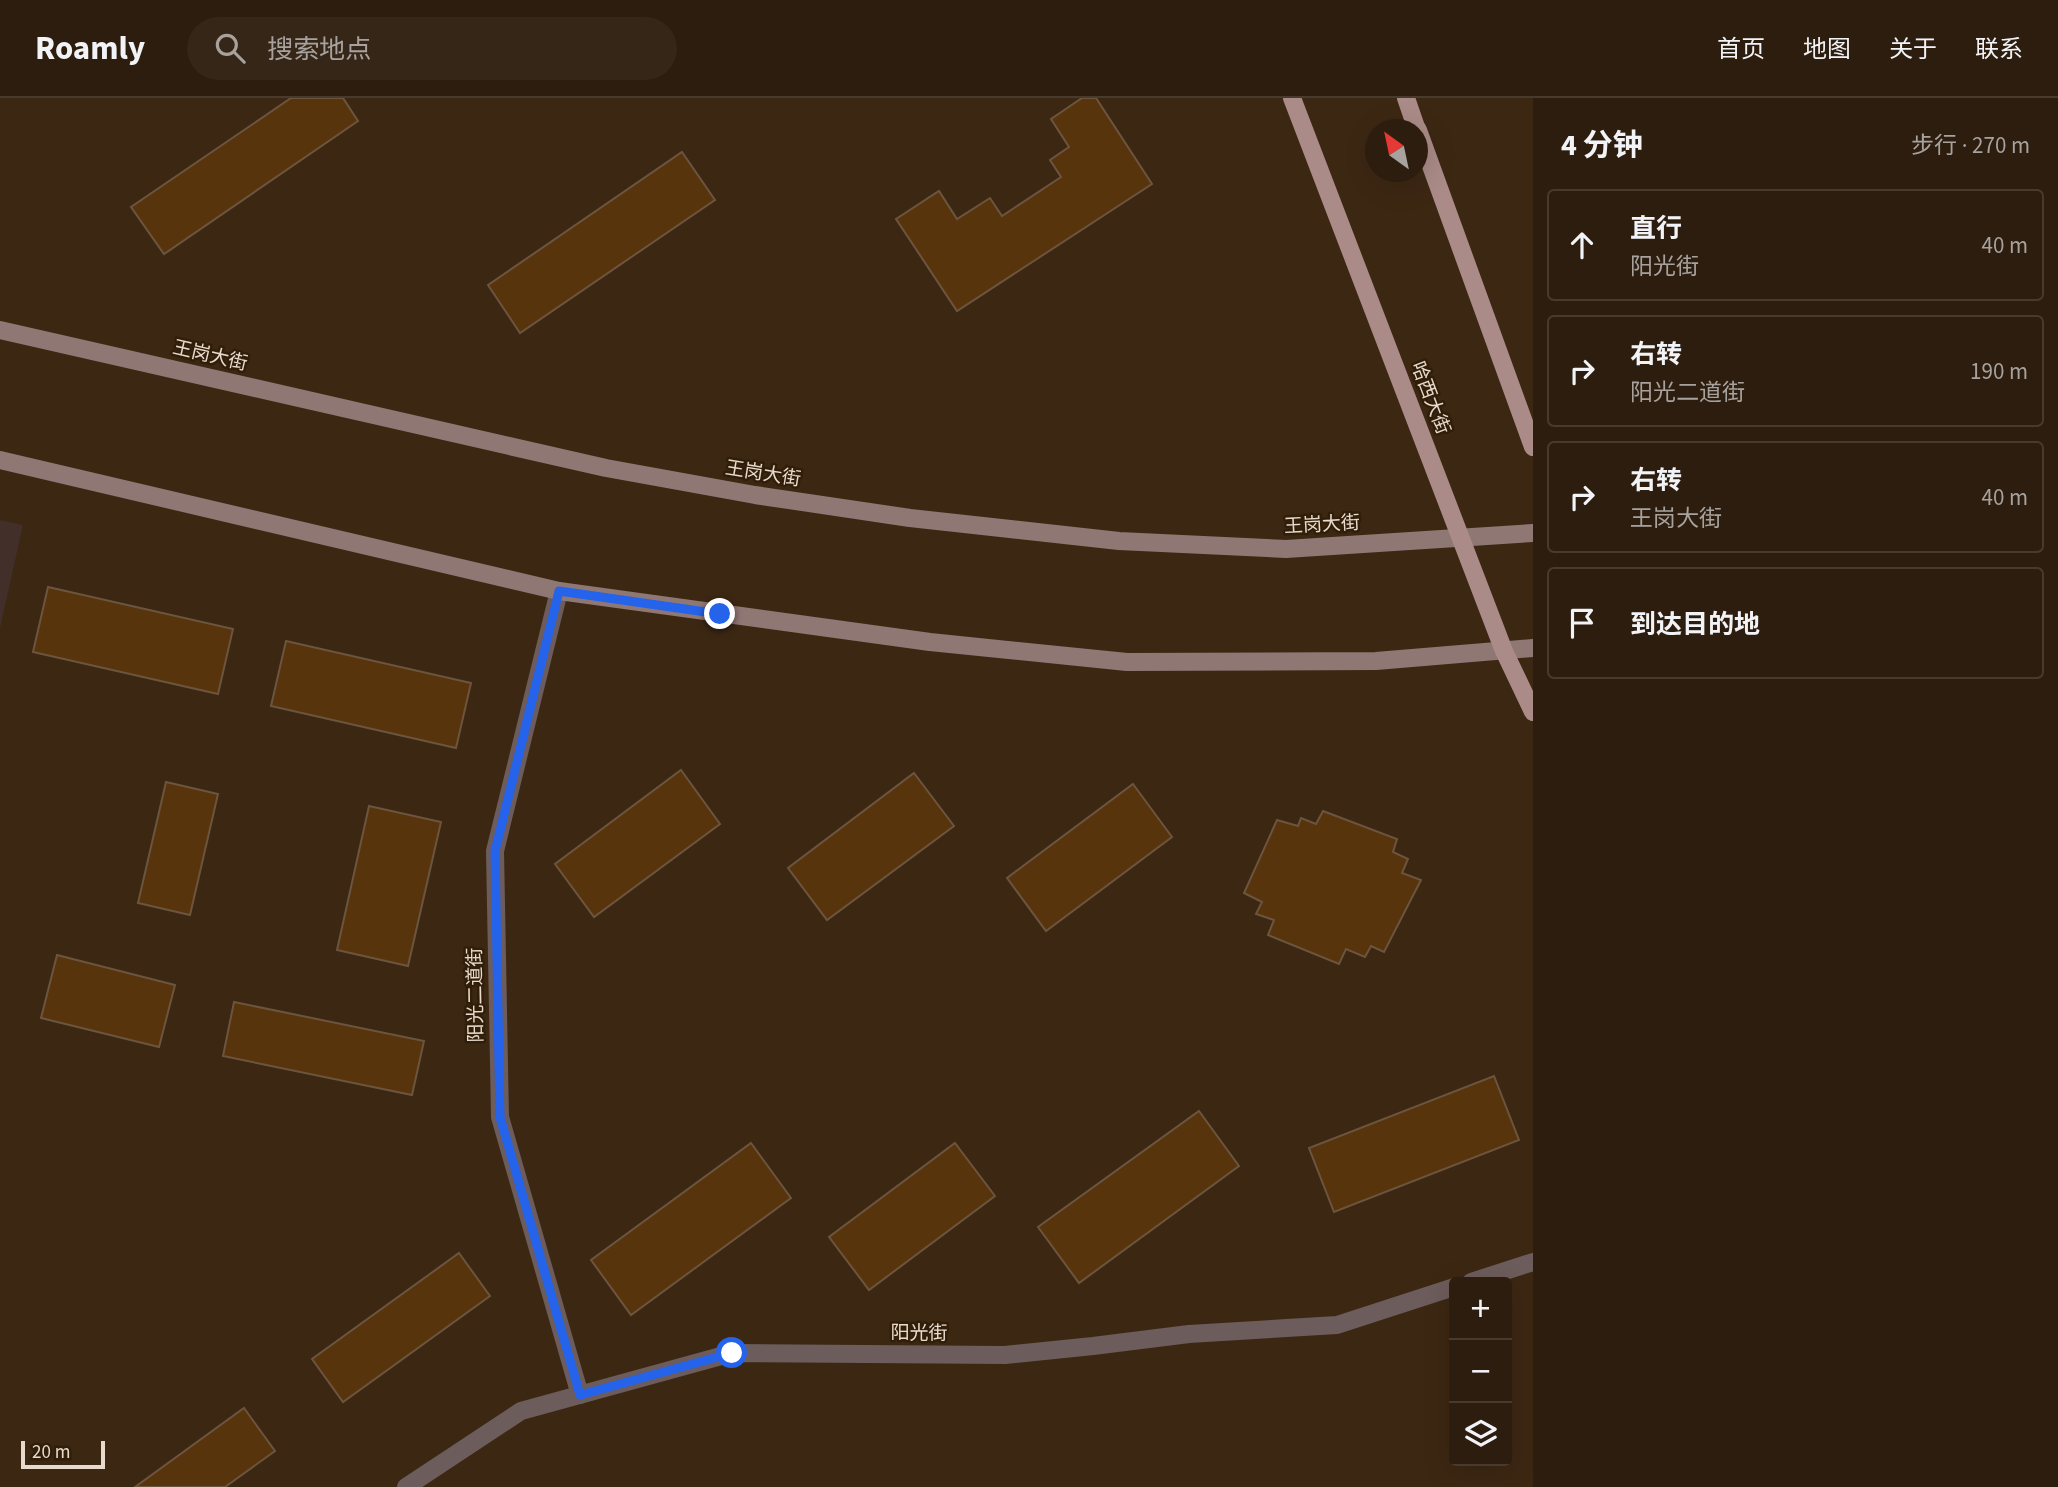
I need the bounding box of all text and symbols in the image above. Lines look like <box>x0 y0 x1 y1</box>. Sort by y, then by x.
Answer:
search box <box>187 17 677 80</box>
text: Roamly <box>35 25 145 72</box>
icon: search <box>211 29 249 67</box>
text: 搜索地点 <box>267 31 371 68</box>
text: 首页 <box>1717 32 1765 67</box>
text: 地图 <box>1803 32 1851 67</box>
text: 关于 <box>1889 32 1937 67</box>
text: 联系 <box>1975 32 2023 67</box>
north arrow <box>1365 119 1428 182</box>
text: 4 分钟 <box>1561 124 1643 167</box>
text: 步行 · 270 m <box>1911 129 2030 162</box>
text: 直行 <box>1630 210 1682 247</box>
icon: ahead <box>1563 226 1601 264</box>
text: 40 m <box>1981 229 2028 262</box>
text: 阳光街 <box>1630 250 1699 283</box>
street label: 王岗大街 <box>170 334 250 378</box>
text: 右转 <box>1630 336 1682 373</box>
icon: right <box>1563 352 1601 390</box>
text: 190 m <box>1970 355 2028 388</box>
street label: 哈西大街 <box>1404 358 1456 438</box>
text: 阳光二道街 <box>1630 376 1745 409</box>
street label: 王岗大街 <box>723 455 803 493</box>
text: 右转 <box>1630 462 1682 499</box>
icon: right <box>1563 478 1601 516</box>
text: 40 m <box>1981 481 2028 514</box>
text: 王岗大街 <box>1630 502 1722 535</box>
street label: 王岗大街 <box>1283 510 1361 540</box>
route end <box>704 598 735 629</box>
icon: arrive <box>1563 604 1601 642</box>
text: 到达目的地 <box>1630 606 1760 643</box>
street label: 阳光二道街 <box>462 947 490 1043</box>
map controls <box>1449 1277 1512 1466</box>
button: + <box>1449 1277 1512 1340</box>
street label: 阳光街 <box>890 1320 948 1347</box>
route start <box>716 1337 747 1368</box>
button: − <box>1449 1340 1512 1403</box>
button: layers <box>1449 1403 1512 1466</box>
scale bar <box>21 1438 105 1470</box>
text: 20 m <box>32 1439 70 1466</box>

